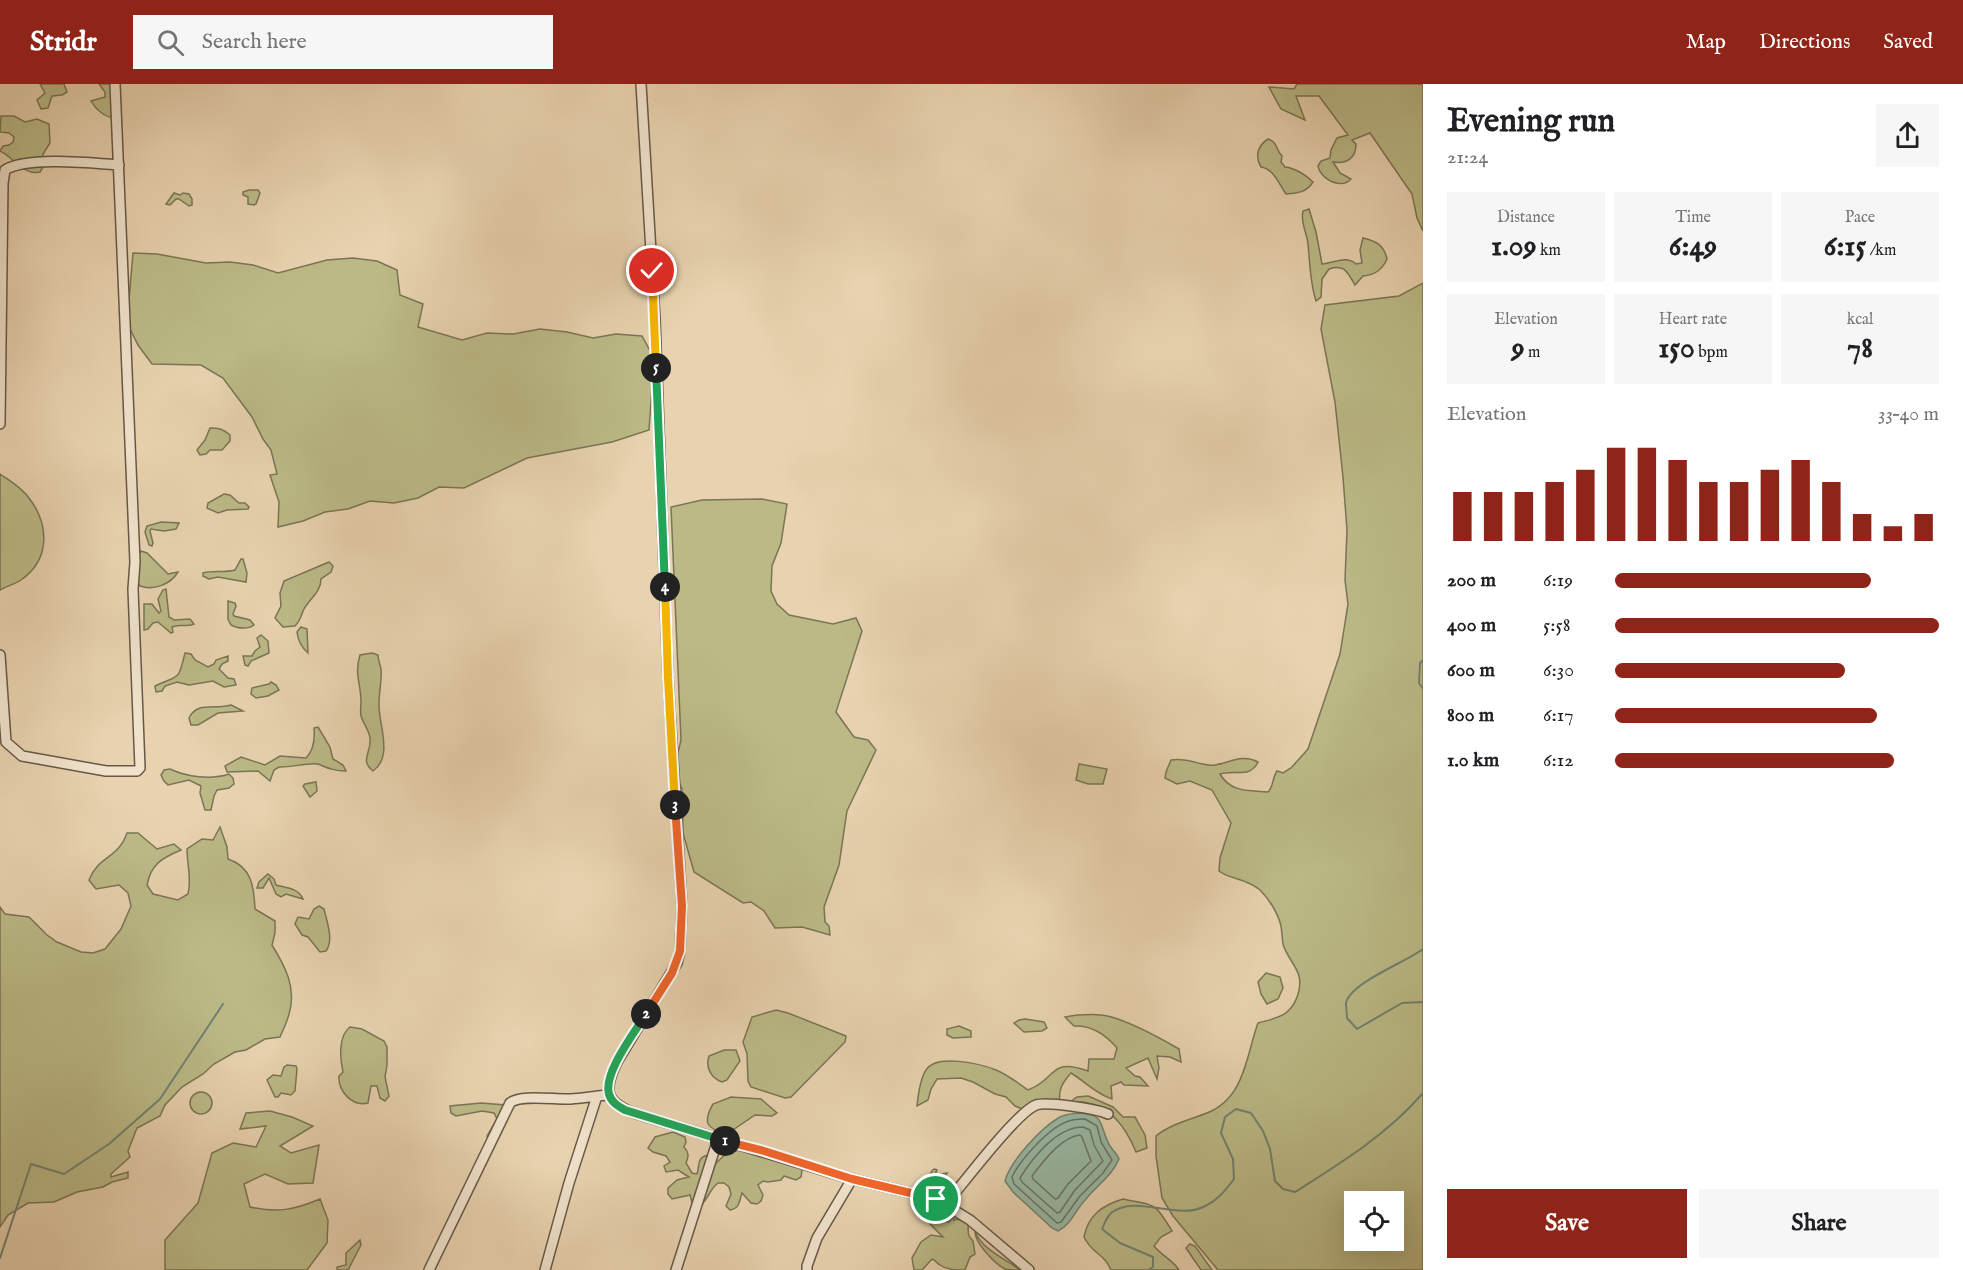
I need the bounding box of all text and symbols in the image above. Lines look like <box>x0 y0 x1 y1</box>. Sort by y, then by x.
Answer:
search box <box>133 15 553 69</box>
text: Stridr <box>30 25 97 60</box>
icon: search <box>154 26 187 59</box>
text: Search here <box>202 28 307 56</box>
text: Map <box>1686 29 1726 56</box>
text: Directions <box>1759 29 1850 56</box>
text: Saved <box>1883 29 1933 56</box>
text: Evening run <box>1447 101 1615 143</box>
button: share <box>1876 104 1939 167</box>
text: 21:24 <box>1447 145 1488 170</box>
text: Distance <box>1497 208 1555 228</box>
text: Time <box>1675 208 1711 228</box>
text: Pace <box>1845 208 1875 228</box>
text: 1.09 <box>1491 228 1537 266</box>
text: 6:49 <box>1669 228 1717 266</box>
text: 6:15 <box>1824 228 1866 266</box>
text: km <box>1537 241 1561 261</box>
text: /km <box>1866 241 1896 261</box>
pin <box>626 245 677 296</box>
icon: check <box>635 254 668 287</box>
text: Elevation <box>1494 310 1558 330</box>
text: Heart rate <box>1659 310 1727 330</box>
text: kcal <box>1847 310 1873 330</box>
text: 9 <box>1512 330 1525 368</box>
text: 150 <box>1658 330 1695 368</box>
text: 78 <box>1847 330 1873 368</box>
text: m <box>1525 343 1540 363</box>
text: bpm <box>1695 343 1728 363</box>
pin: 5 <box>641 353 671 383</box>
text: 5 <box>653 358 659 378</box>
text: Elevation <box>1447 402 1526 427</box>
text: 33–40 m <box>1878 402 1939 427</box>
text: 200 m <box>1447 568 1496 593</box>
text: 6:19 <box>1543 568 1573 593</box>
pin: 4 <box>650 572 680 602</box>
text: 4 <box>661 577 669 597</box>
text: 400 m <box>1447 613 1496 638</box>
text: 5:58 <box>1543 613 1571 638</box>
text: 600 m <box>1447 658 1495 683</box>
text: 6:30 <box>1543 658 1574 683</box>
text: 800 m <box>1447 703 1494 728</box>
text: 6:17 <box>1543 703 1574 728</box>
text: 1.0 km <box>1447 748 1499 773</box>
text: 6:12 <box>1543 748 1574 773</box>
pin: 3 <box>660 790 690 820</box>
text: 3 <box>672 795 678 815</box>
pin: 2 <box>631 999 661 1029</box>
text: 2 <box>642 1004 650 1024</box>
pin: 1 <box>710 1126 740 1156</box>
text: 1 <box>722 1131 728 1151</box>
pin <box>910 1173 961 1224</box>
icon: arrive <box>919 1182 952 1215</box>
button: Save <box>1447 1189 1687 1258</box>
button: Share <box>1699 1189 1939 1258</box>
map controls <box>1344 1191 1404 1251</box>
button: locate <box>1344 1191 1404 1251</box>

